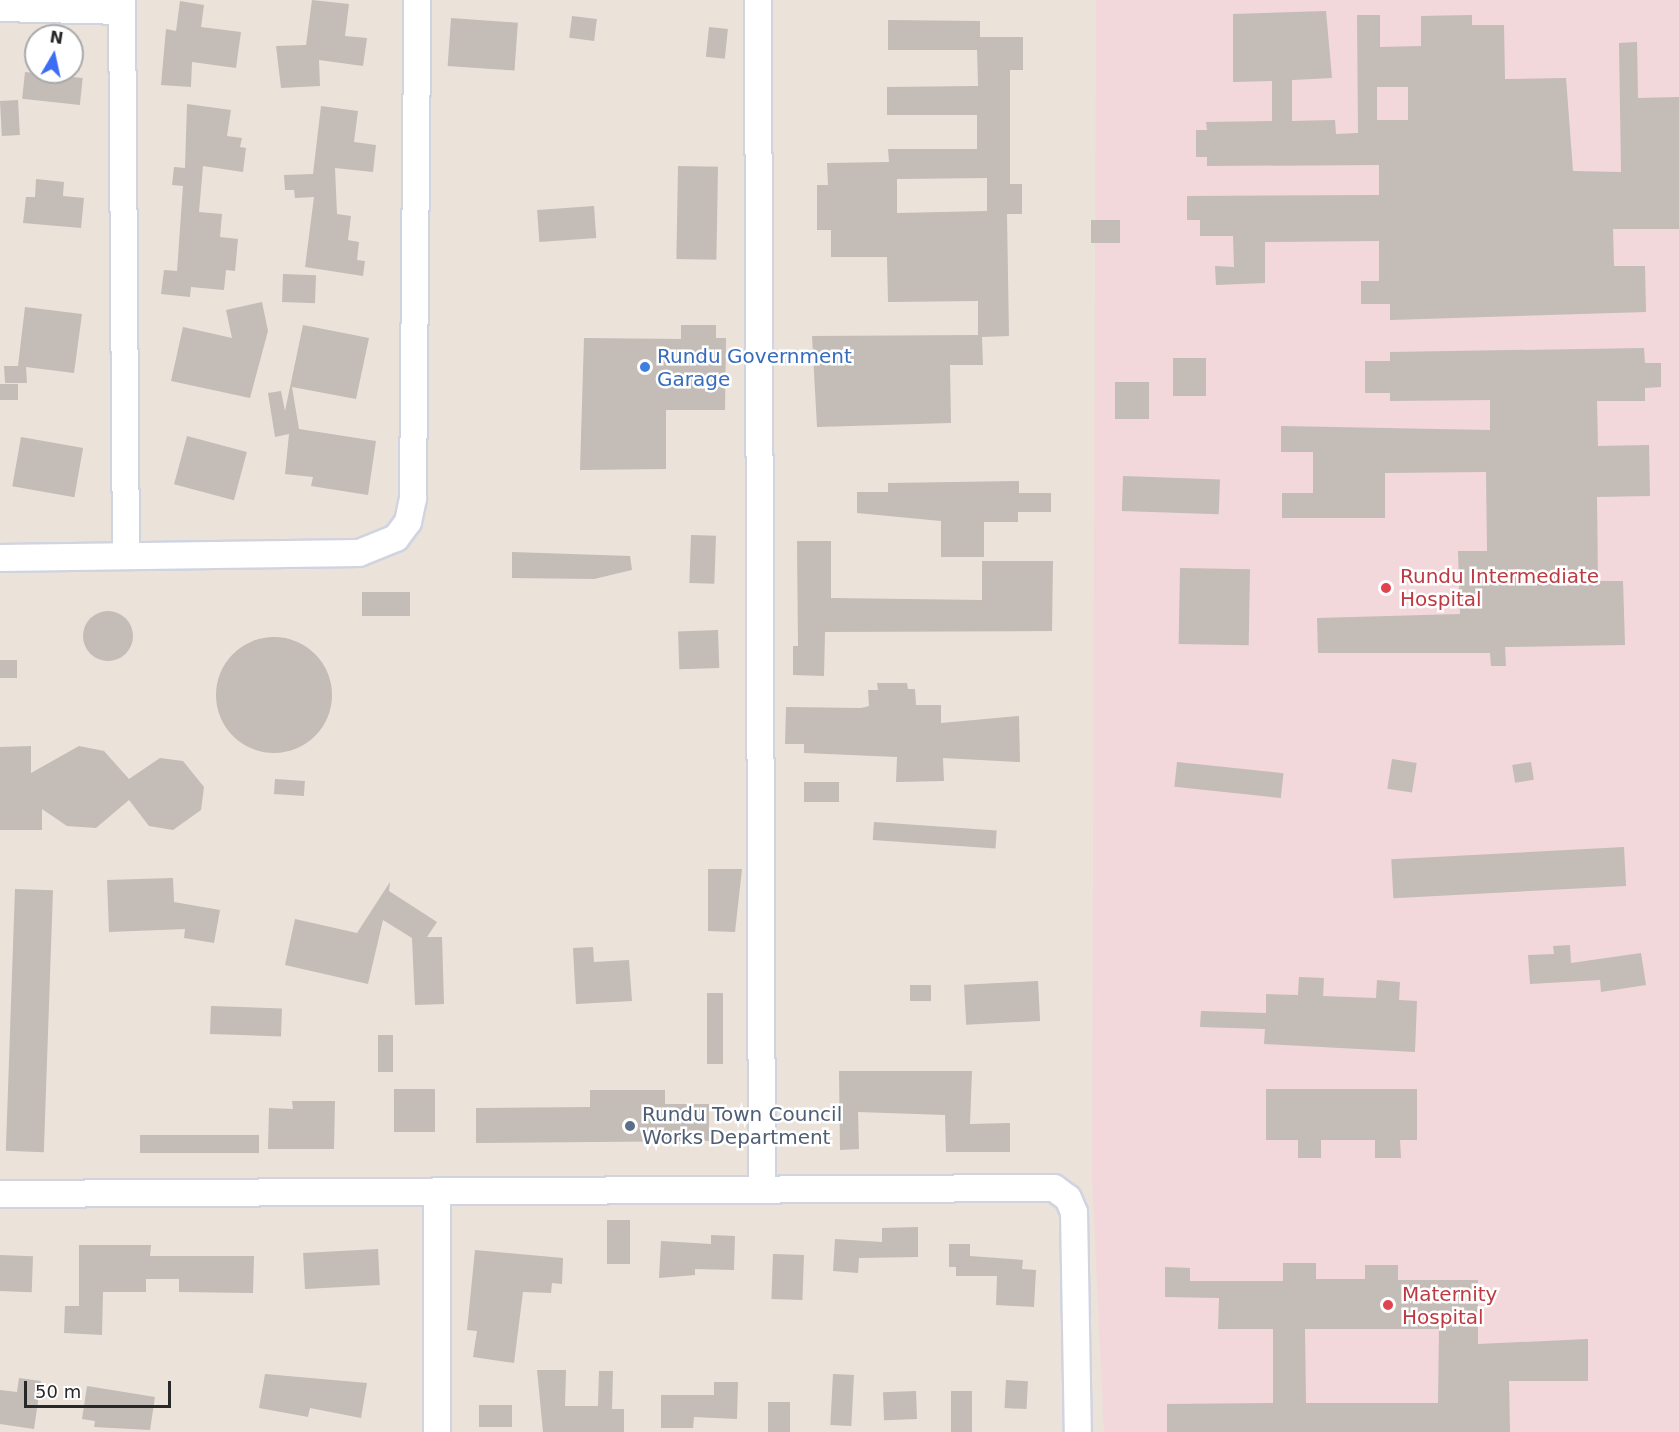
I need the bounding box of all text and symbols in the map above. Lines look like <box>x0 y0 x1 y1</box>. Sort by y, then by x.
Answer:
north arrow <box>24 24 84 84</box>
text: N <box>48 27 65 48</box>
place label: Rundu Government Garage <box>657 344 852 391</box>
marker: Rundu Government Garage <box>638 360 652 374</box>
place label: Rundu Intermediate Hospital <box>1400 564 1599 611</box>
marker: Rundu Intermediate Hospital <box>1377 579 1395 597</box>
place label: Rundu Town Council Works Department <box>642 1102 842 1149</box>
marker: Rundu Town Council Works Department <box>623 1119 637 1133</box>
place label: Maternity Hospital <box>1402 1282 1497 1329</box>
marker: Maternity Hospital <box>1379 1296 1397 1314</box>
scale bar <box>27 1369 174 1407</box>
text: 50 m <box>35 1381 81 1402</box>

